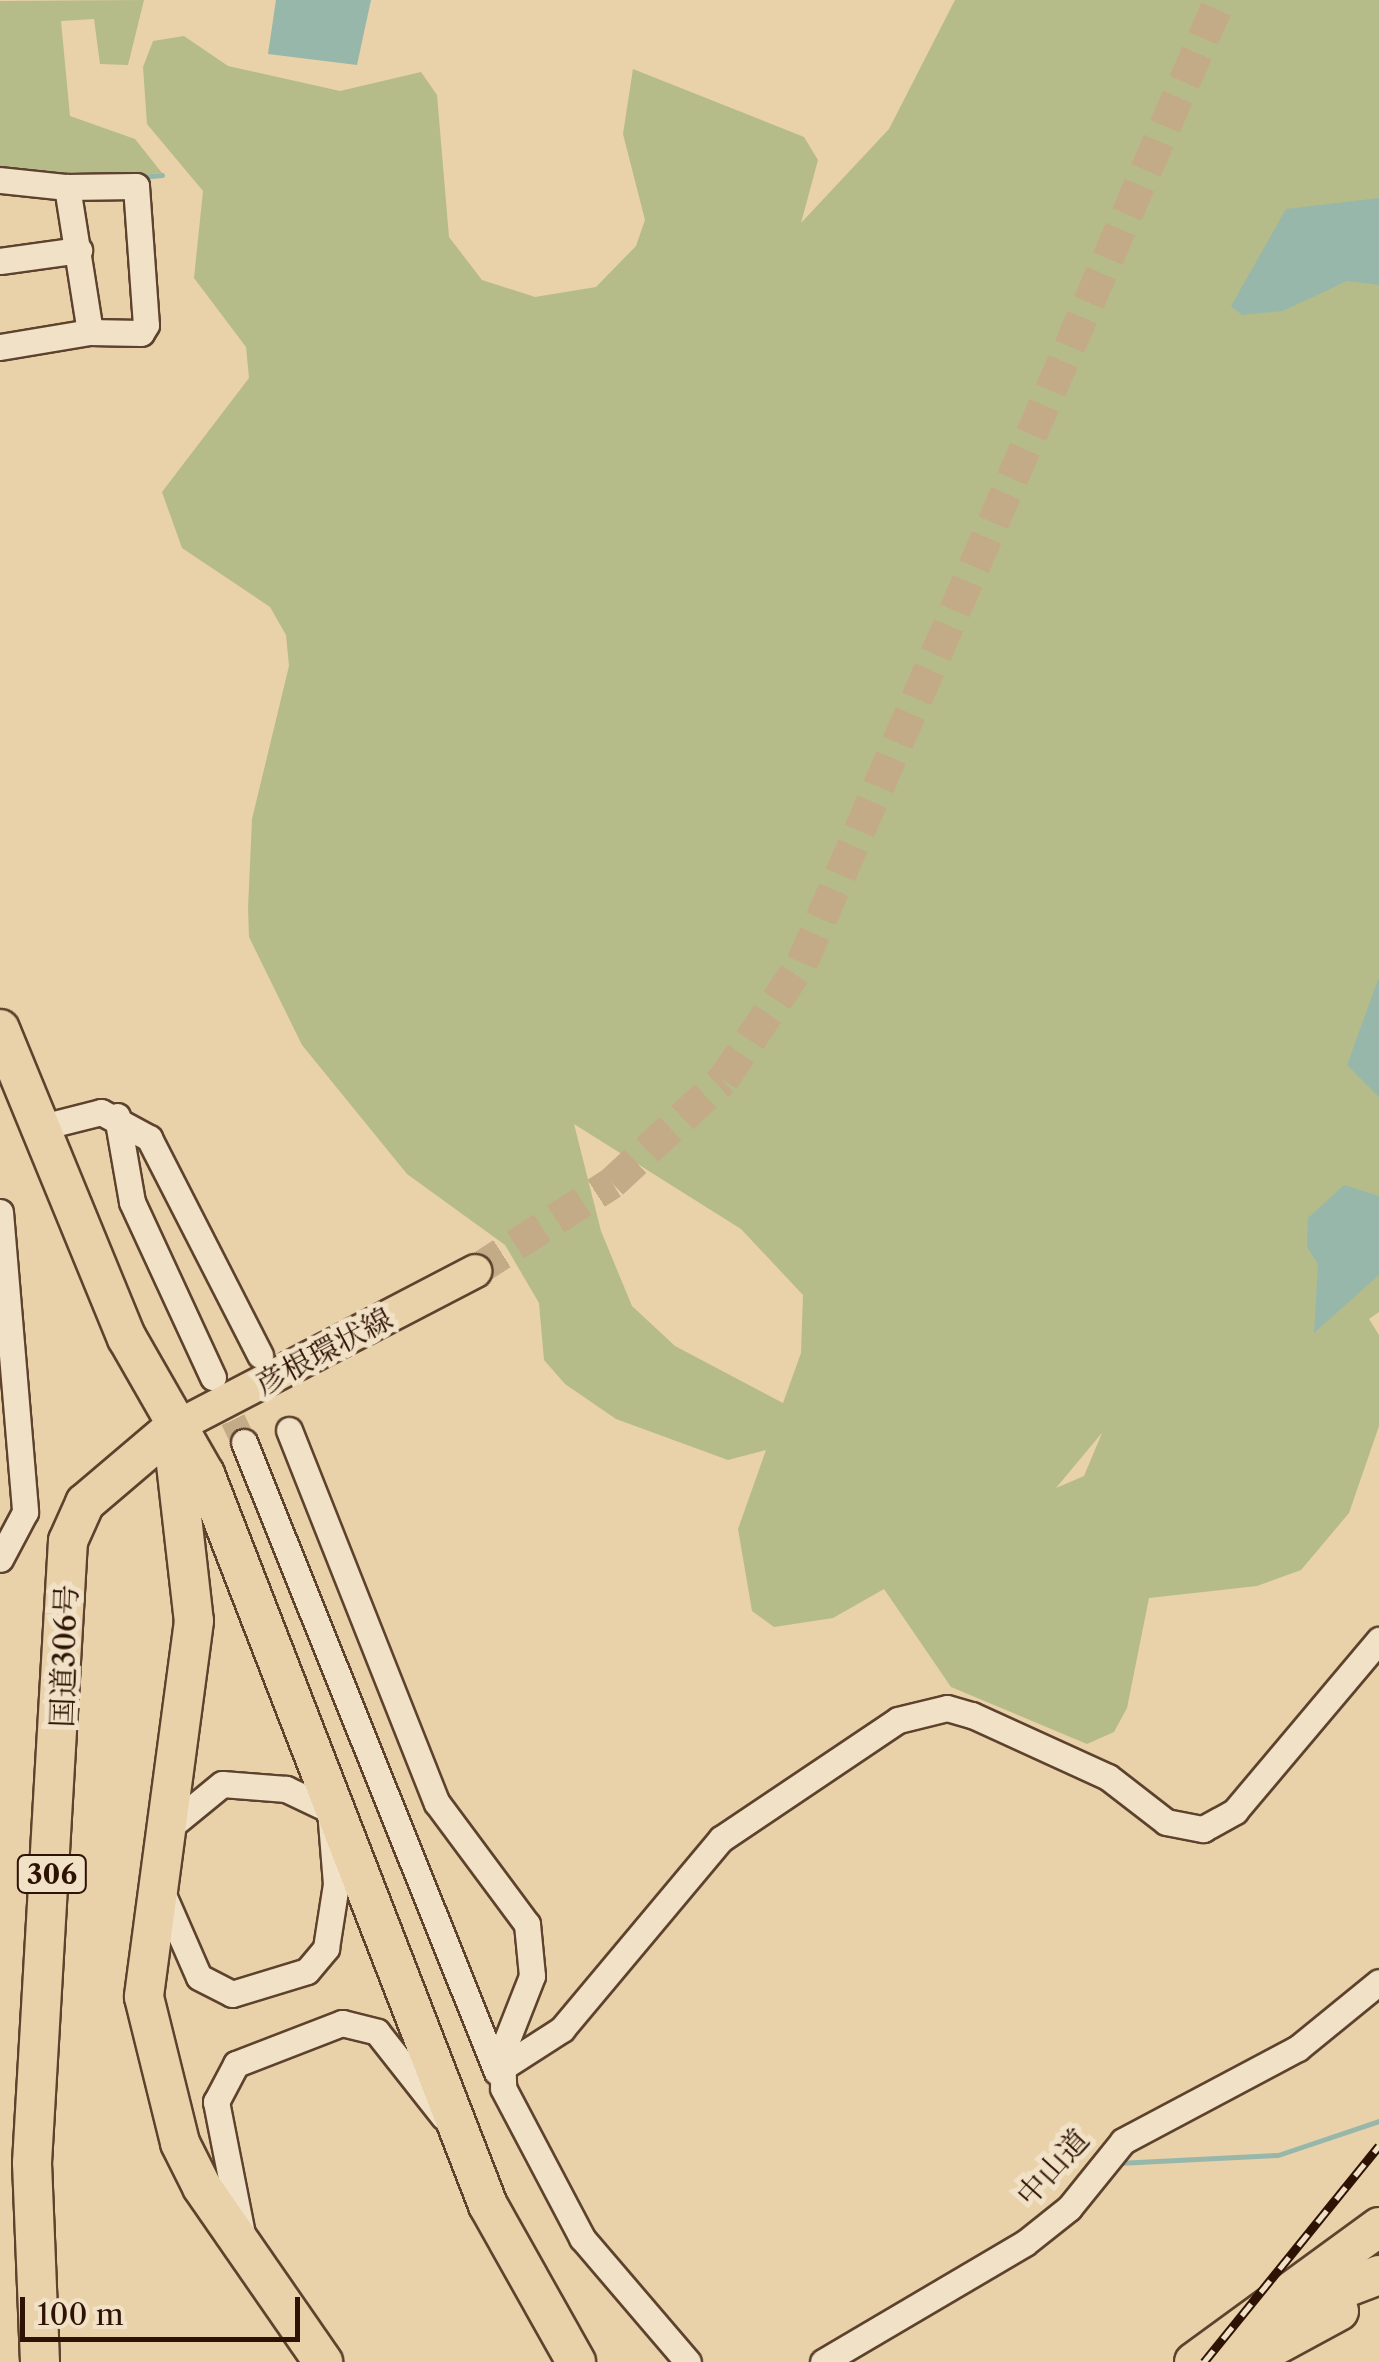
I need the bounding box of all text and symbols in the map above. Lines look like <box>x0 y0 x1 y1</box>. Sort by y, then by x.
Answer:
street label: 彦根環状線 <box>249 1301 399 1403</box>
street label: 国道306号 <box>45 1584 85 1728</box>
road number: 306 <box>15 1851 90 1897</box>
street label: 中山道 <box>1010 2123 1096 2213</box>
scale bar <box>25 2277 305 2339</box>
text: 100 m <box>37 2296 124 2333</box>

